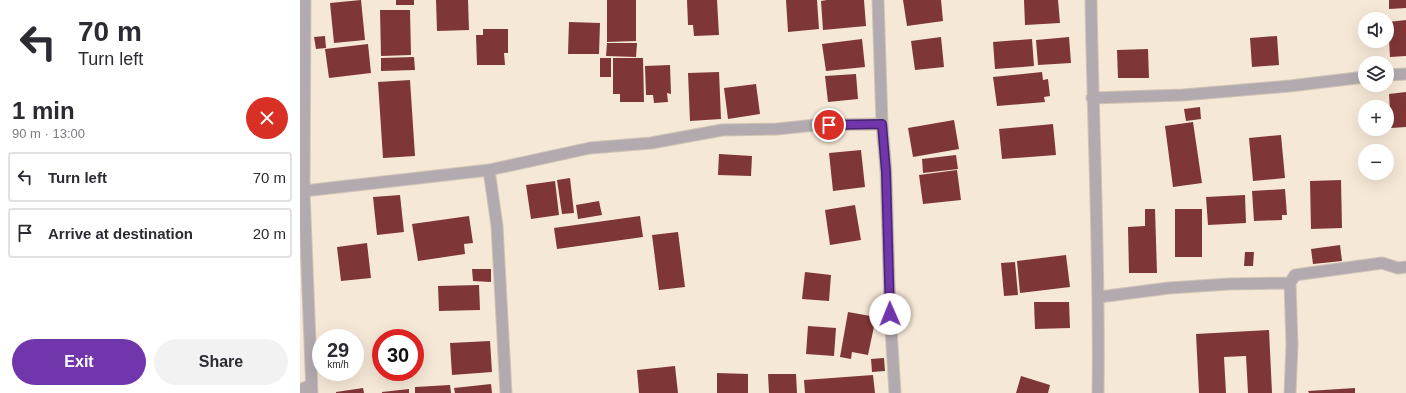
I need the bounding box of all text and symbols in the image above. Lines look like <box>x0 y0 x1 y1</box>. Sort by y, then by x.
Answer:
map controls <box>1358 12 1394 180</box>
button: sound <box>1358 12 1394 48</box>
icon: left <box>12 16 64 68</box>
text: 70 m <box>78 16 142 47</box>
text: Turn left <box>78 49 143 69</box>
button: layers <box>1358 56 1394 92</box>
text: 1 min <box>12 97 75 124</box>
button: close <box>246 97 288 139</box>
button: + <box>1358 100 1394 136</box>
pin <box>812 108 846 142</box>
icon: arrive <box>818 114 840 136</box>
text: 90 m · 13:00 <box>12 126 85 141</box>
button: − <box>1358 144 1394 180</box>
icon: left <box>14 166 36 188</box>
text: Turn left <box>48 169 107 186</box>
text: 70 m <box>253 169 286 186</box>
icon: arrive <box>14 222 36 244</box>
text: Arrive at destination <box>48 225 193 242</box>
text: 20 m <box>253 225 286 242</box>
position arrow <box>869 293 911 335</box>
speed limit sign: 30 <box>372 329 424 381</box>
button: Exit <box>12 339 146 385</box>
button: Share <box>154 339 288 385</box>
text: 29 <box>327 339 349 361</box>
text: km/h <box>327 359 349 370</box>

